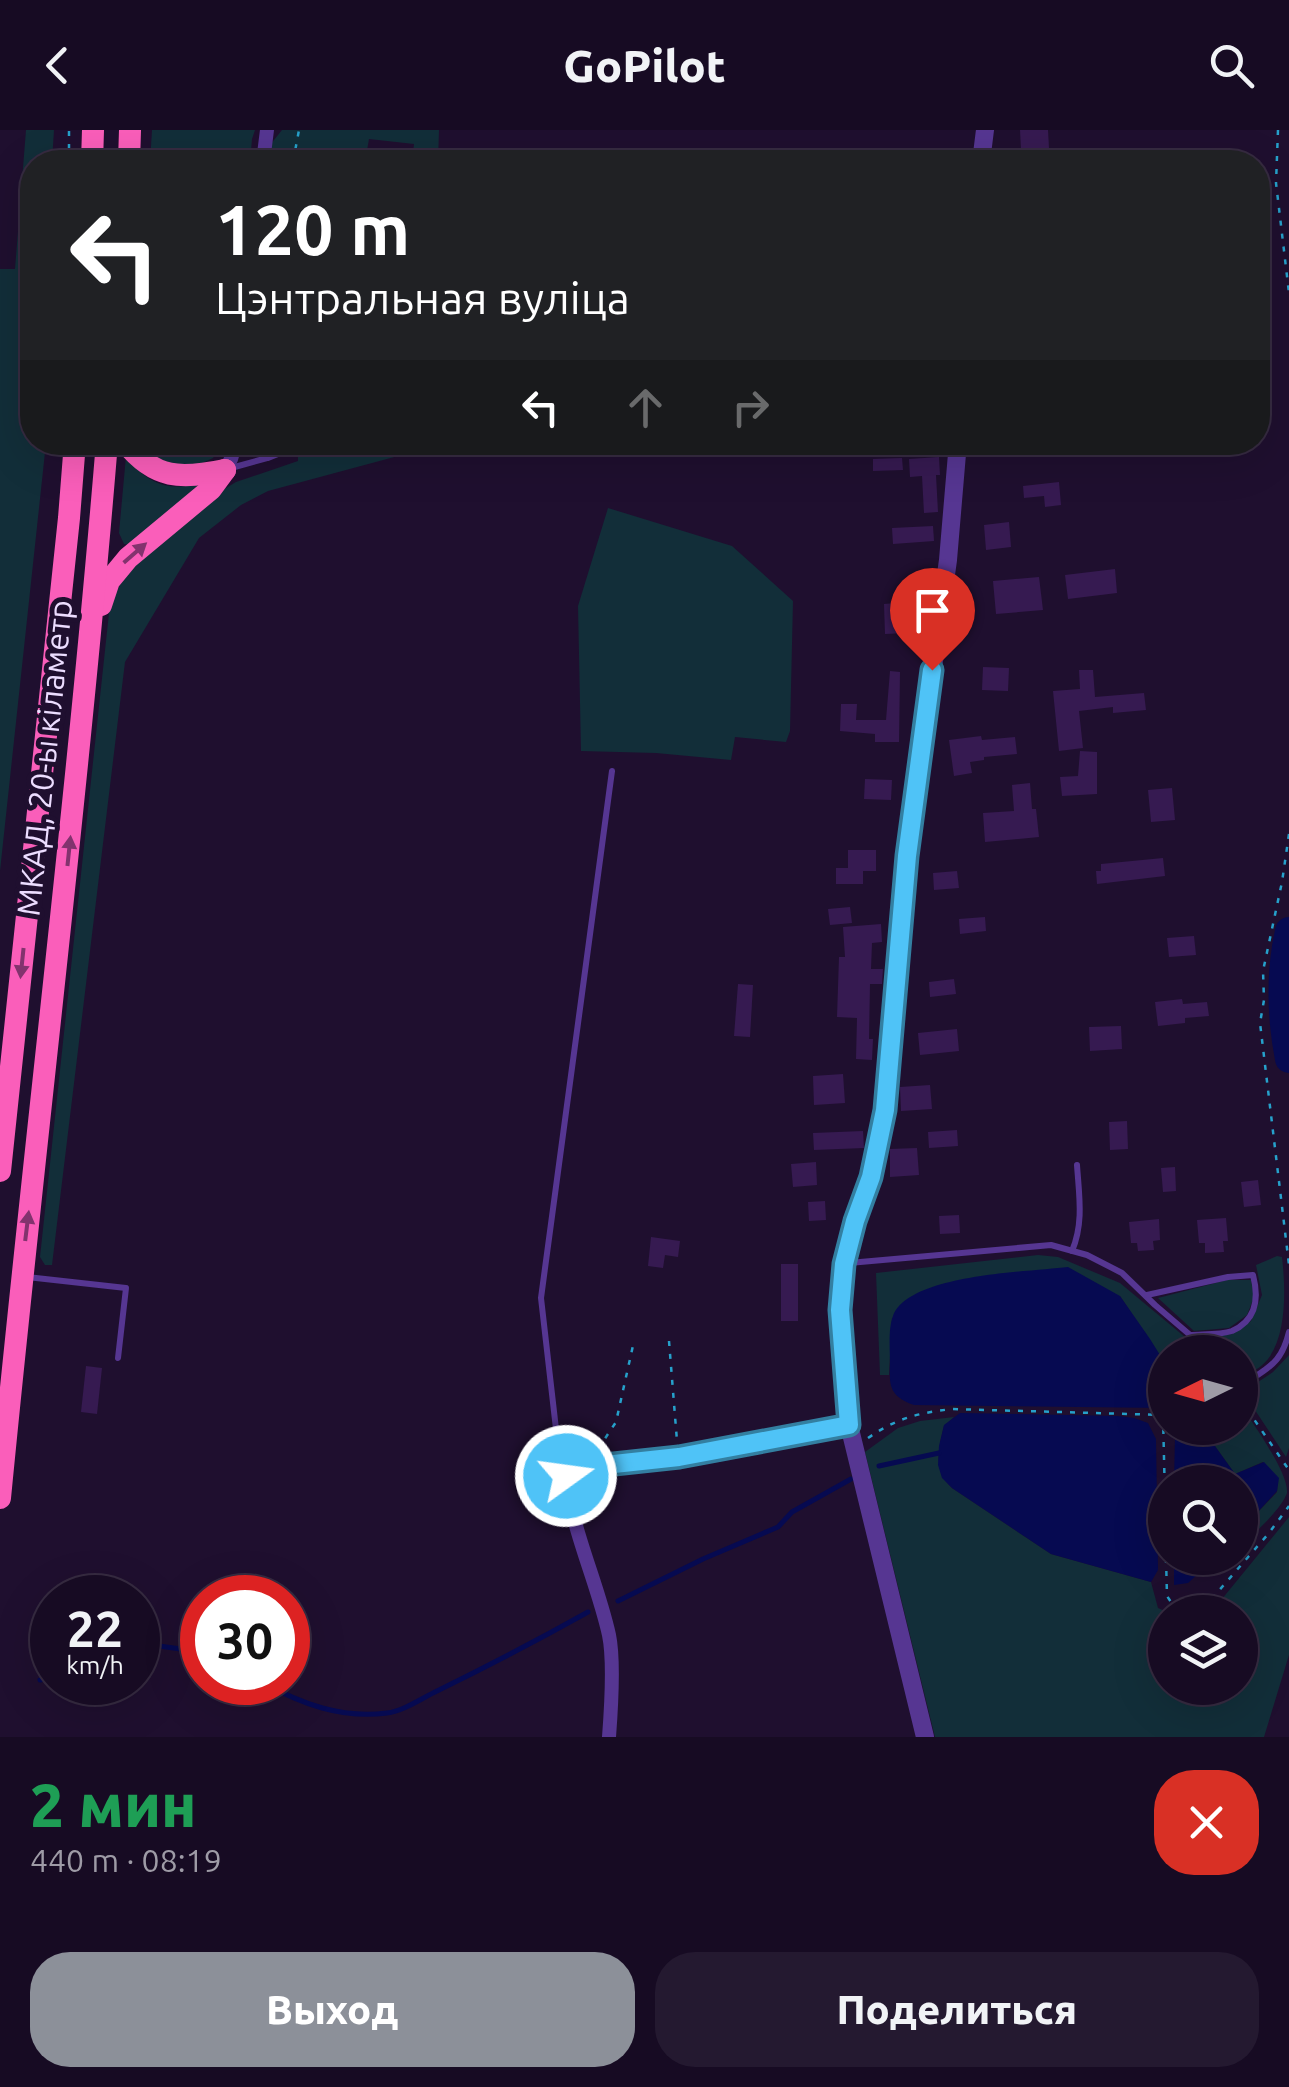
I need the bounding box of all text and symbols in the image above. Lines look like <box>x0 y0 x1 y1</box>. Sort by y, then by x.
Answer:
icon: back <box>30 38 85 93</box>
icon: search <box>1204 38 1259 93</box>
text: GoPilot <box>563 40 726 91</box>
icon: left <box>50 190 180 320</box>
text: 120 m <box>215 190 410 268</box>
text: Цэнтральная вуліца <box>215 272 630 323</box>
icon: left <box>513 380 568 435</box>
icon: ahead <box>618 380 673 435</box>
icon: right <box>723 380 778 435</box>
one-way arrow <box>122 543 147 565</box>
pin <box>890 568 975 671</box>
icon: arrive <box>905 583 960 638</box>
street label: МКАД, 20-ы кіламетр <box>10 598 79 918</box>
one-way arrow <box>61 834 77 866</box>
one-way arrow <box>14 948 30 980</box>
one-way arrow <box>19 1210 35 1242</box>
north arrow <box>1148 1335 1258 1445</box>
map controls <box>1148 1335 1258 1705</box>
position arrow <box>514 1424 618 1528</box>
button: search <box>1148 1465 1258 1575</box>
speed limit sign: 30 <box>180 1575 310 1705</box>
button: layers <box>1148 1595 1258 1705</box>
text: 22 <box>67 1600 123 1656</box>
text: km/h <box>66 1651 124 1679</box>
button: close <box>1154 1770 1259 1875</box>
text: 2 мин <box>30 1771 197 1838</box>
text: 440 m · 08:19 <box>30 1842 222 1878</box>
button: Выход <box>30 1952 635 2067</box>
button: Поделиться <box>655 1952 1259 2067</box>

